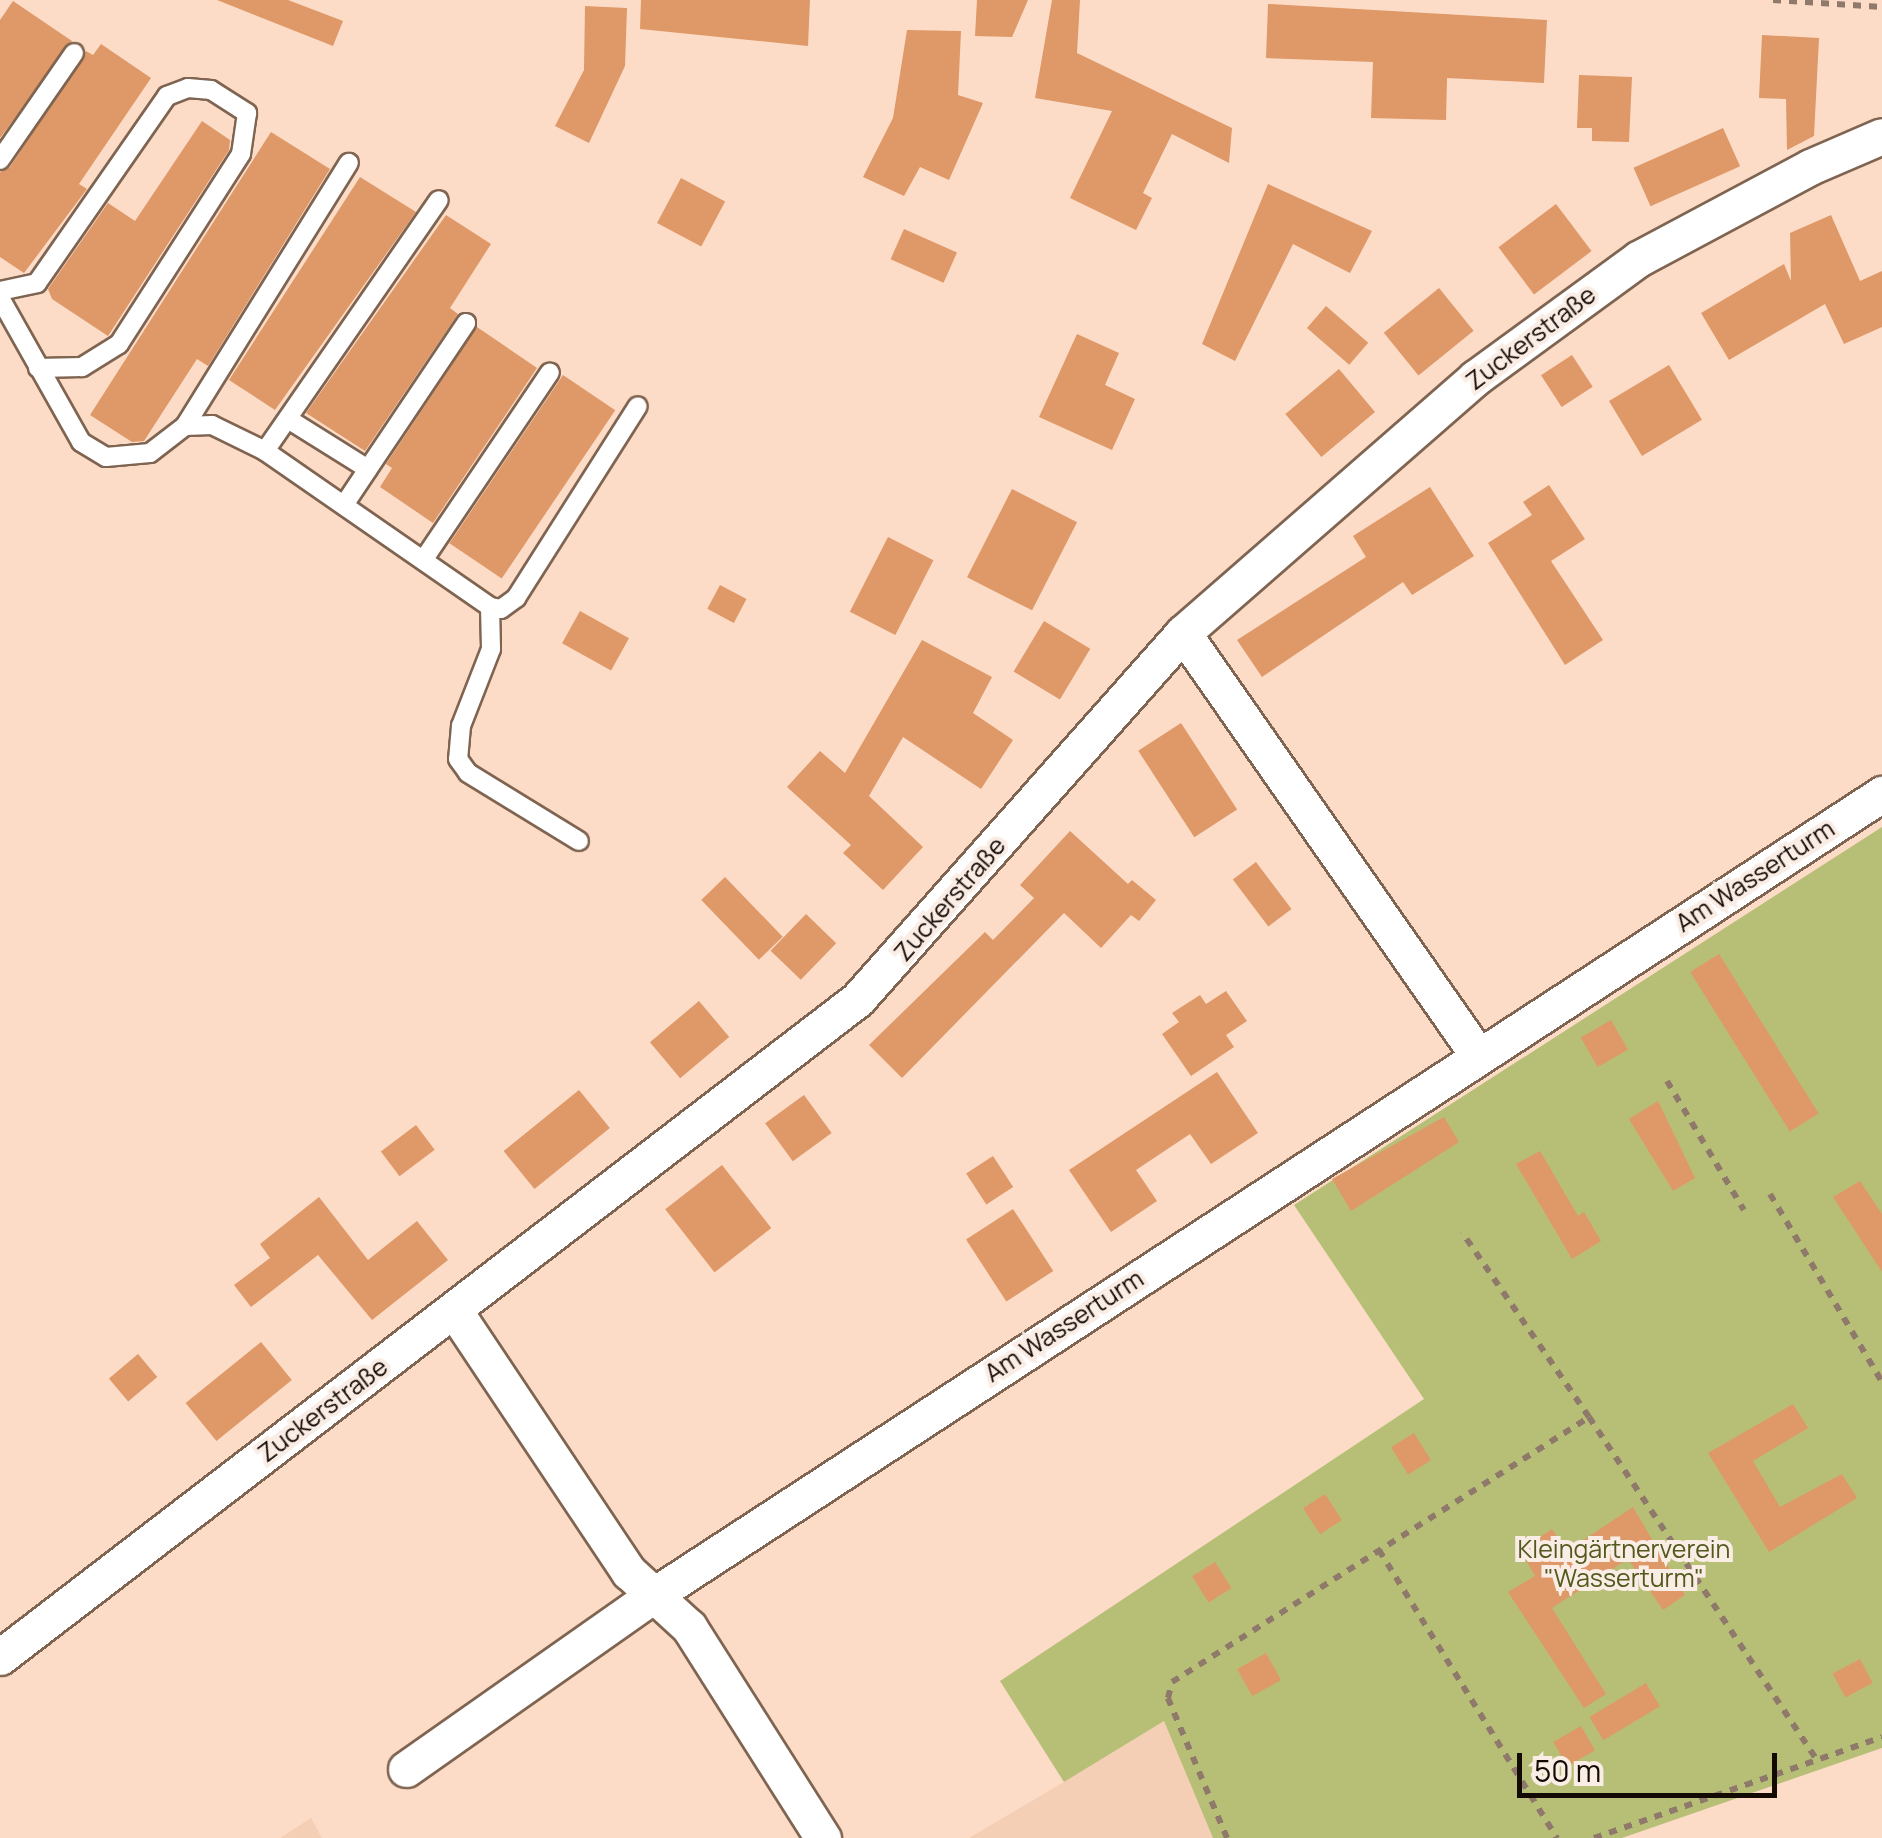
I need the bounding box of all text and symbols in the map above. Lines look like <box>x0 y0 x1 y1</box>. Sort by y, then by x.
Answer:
street label: Zuckerstraße <box>1460 280 1602 396</box>
street label: Am Wasserturm <box>1670 814 1840 938</box>
street label: Zuckerstraße <box>888 831 1012 967</box>
street label: Am Wasserturm <box>979 1264 1149 1388</box>
street label: Zuckerstraße <box>252 1352 394 1468</box>
park label: Kleingärtnerverein "Wasserturm" <box>1518 1535 1730 1594</box>
scale bar <box>1522 1733 1782 1795</box>
text: 50 m <box>1534 1750 1601 1791</box>

